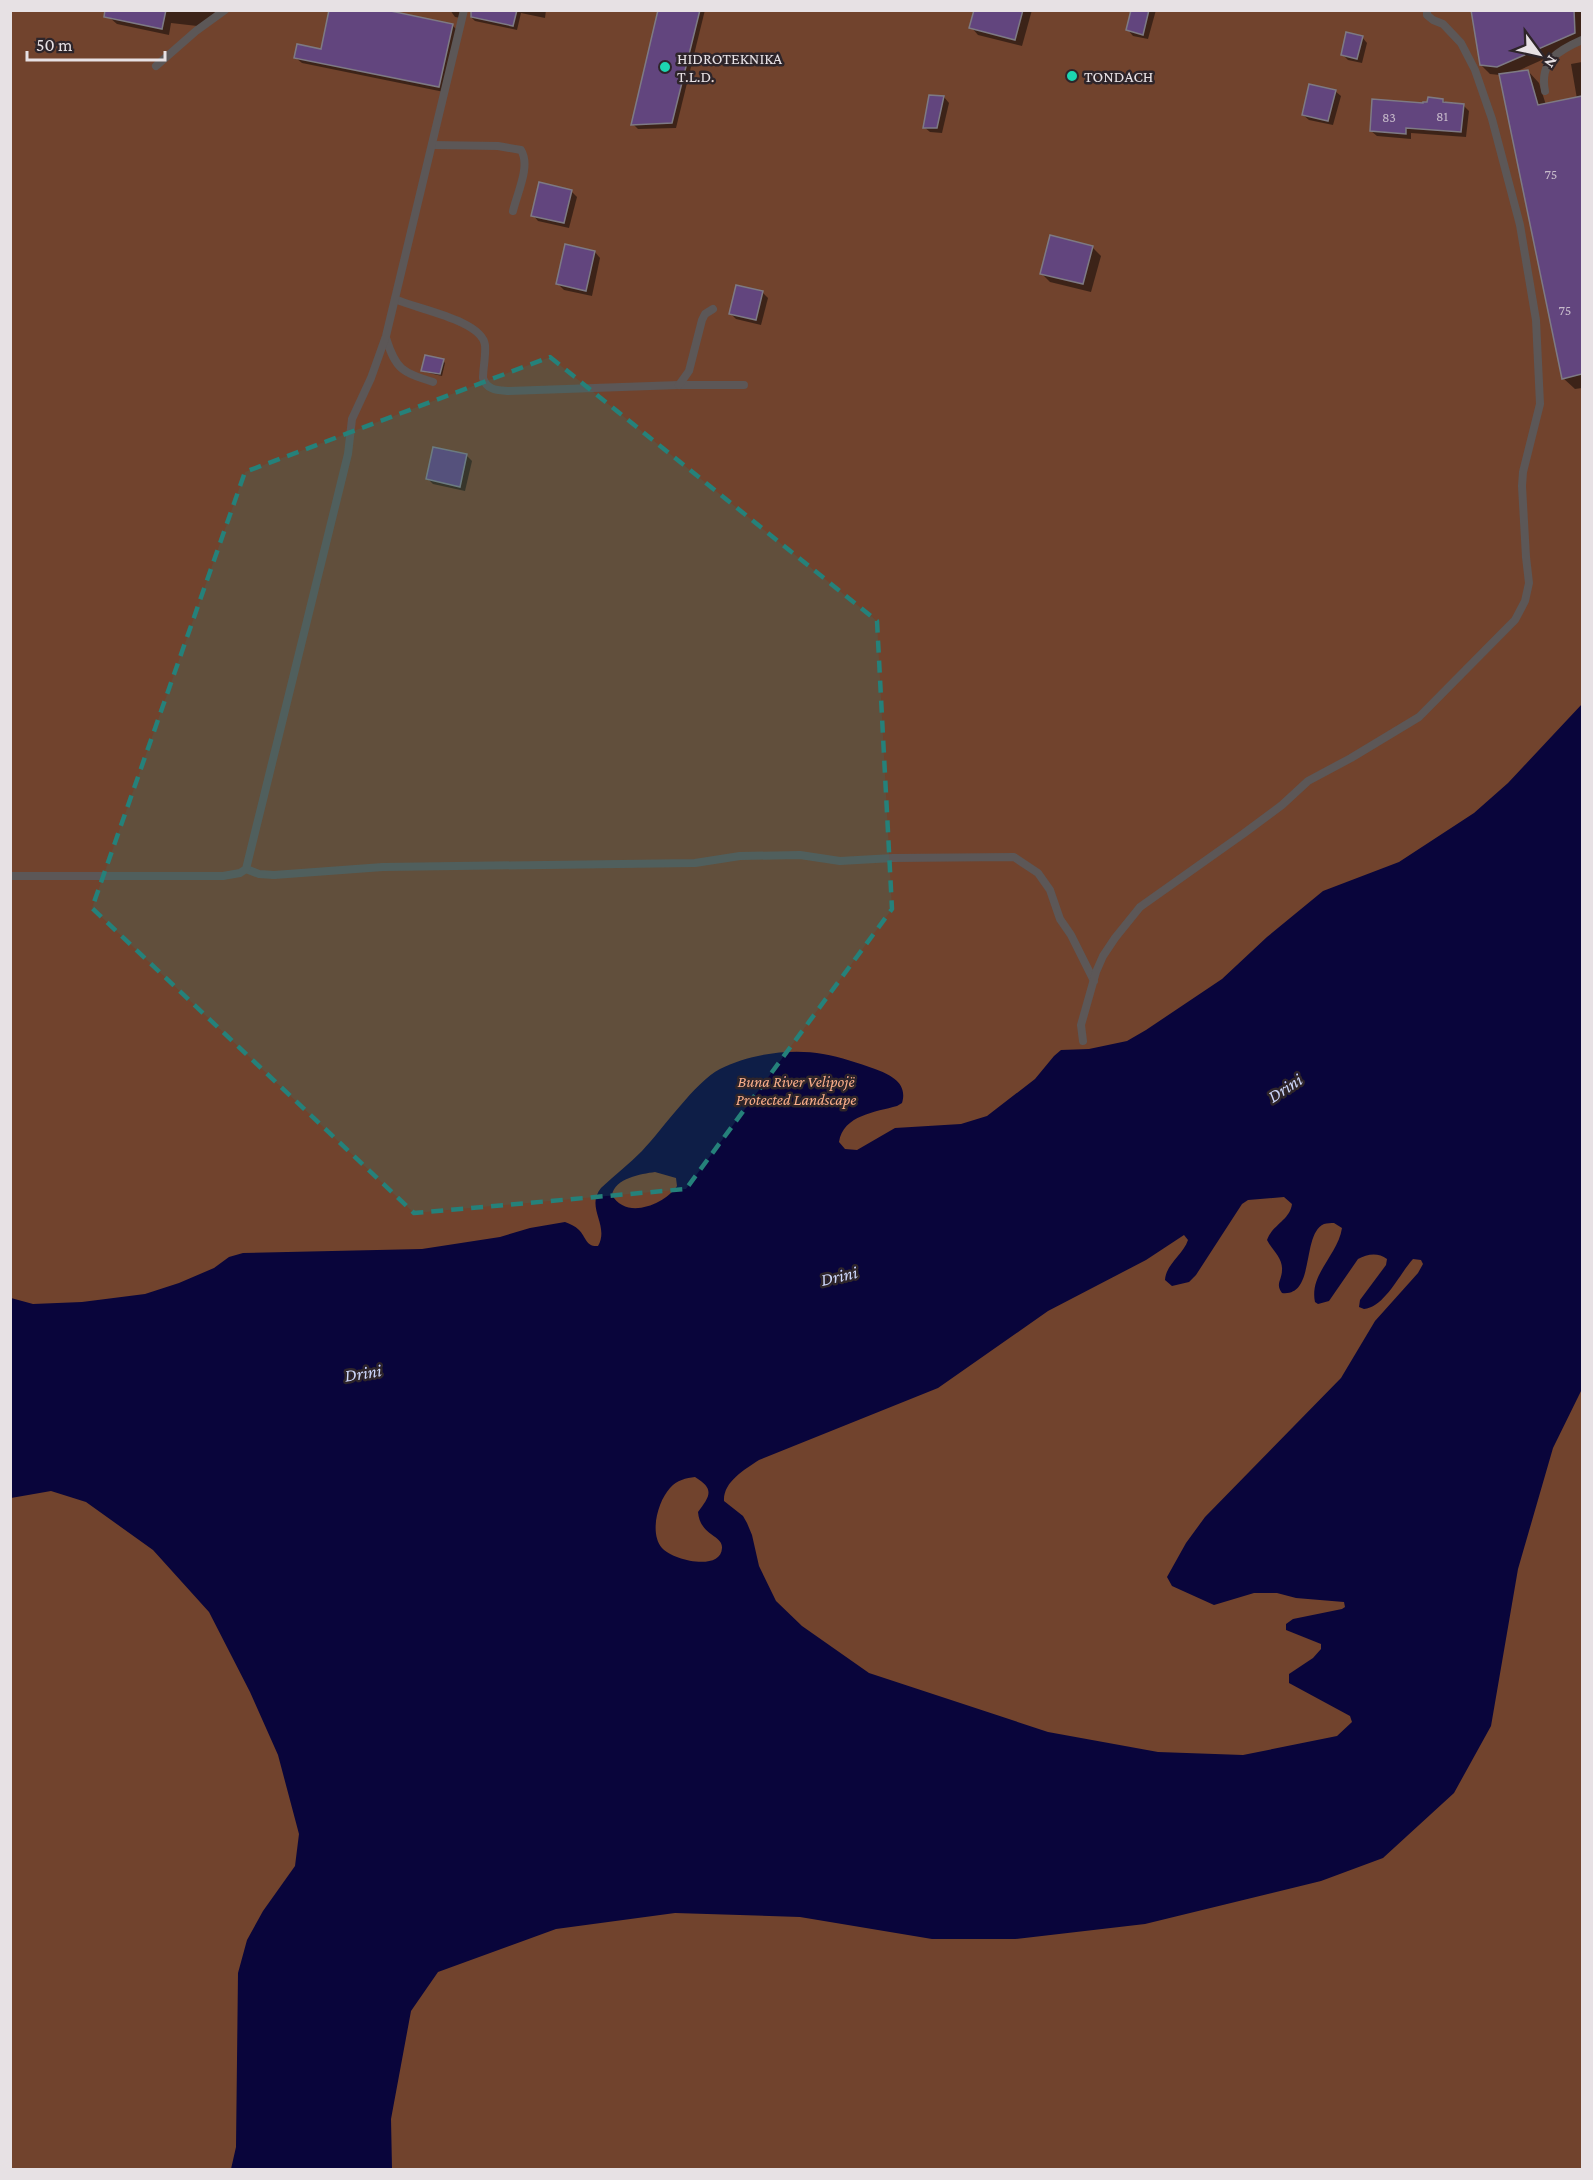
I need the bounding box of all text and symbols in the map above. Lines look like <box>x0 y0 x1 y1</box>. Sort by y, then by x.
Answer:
scale bar <box>27 24 165 62</box>
north arrow <box>1509 24 1569 84</box>
text: 50 m <box>36 35 73 55</box>
place label: HIDROTEKNIKA T.L.D. <box>677 50 783 85</box>
text: N <box>1541 53 1561 71</box>
marker: HIDROTEKNIKA T.L.D. <box>658 60 672 74</box>
place label: TONDACH <box>1084 68 1153 85</box>
marker: TONDACH <box>1065 69 1079 83</box>
house number: 81 <box>1436 108 1448 124</box>
house number: 83 <box>1382 109 1396 125</box>
house number: 75 <box>1545 166 1557 182</box>
house number: 75 <box>1559 302 1571 318</box>
water label: Drini <box>1264 1069 1306 1106</box>
park label: Buna River Velipojë Protected Landscape <box>736 1073 856 1109</box>
water label: Drini <box>819 1262 859 1290</box>
water label: Drini <box>343 1360 383 1386</box>

